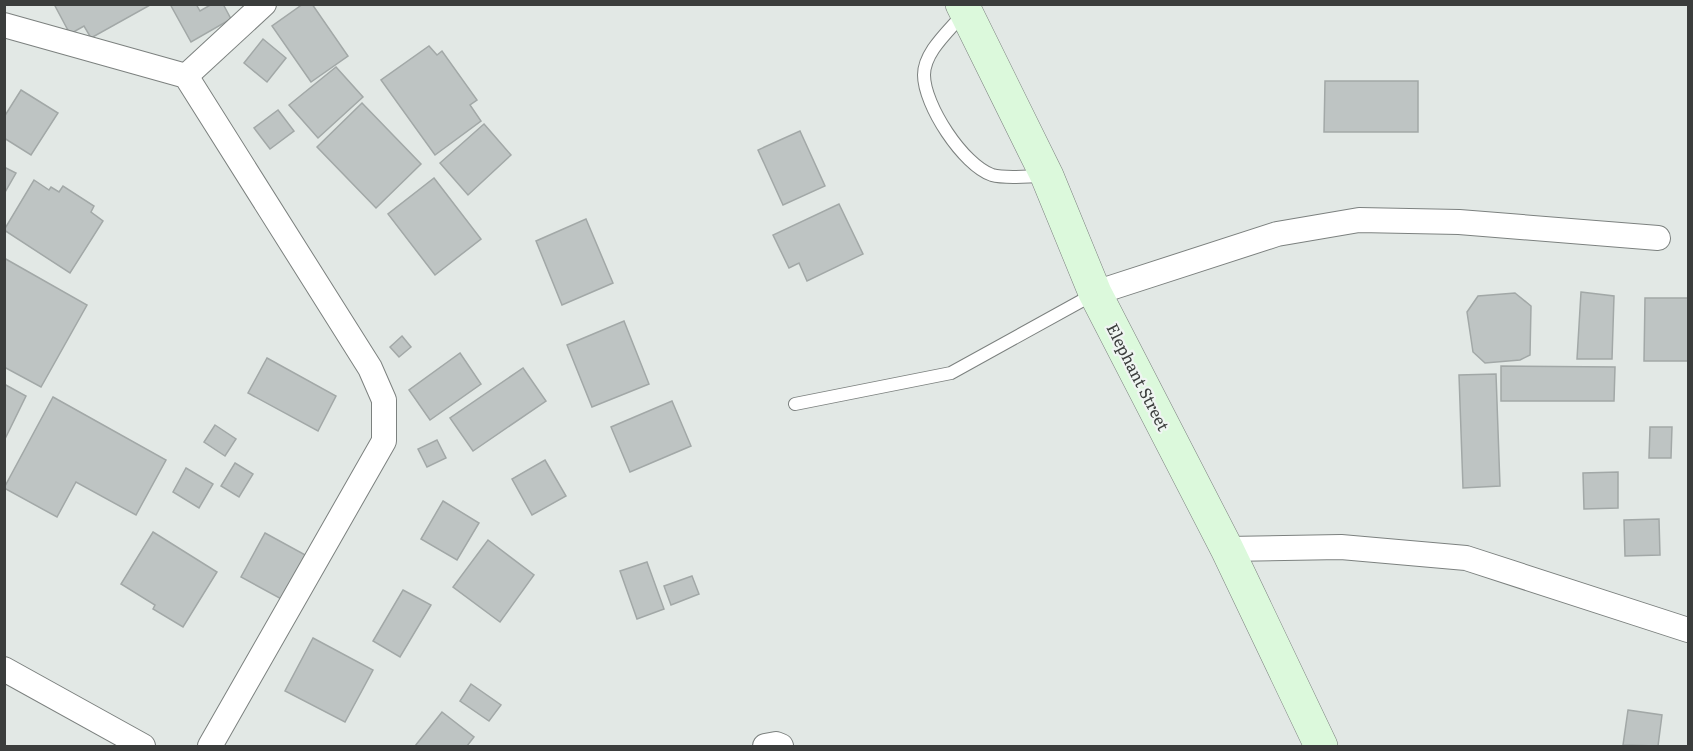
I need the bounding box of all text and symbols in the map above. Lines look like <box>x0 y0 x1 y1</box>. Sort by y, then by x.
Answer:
street label: Elephant Street <box>1101 319 1177 435</box>

